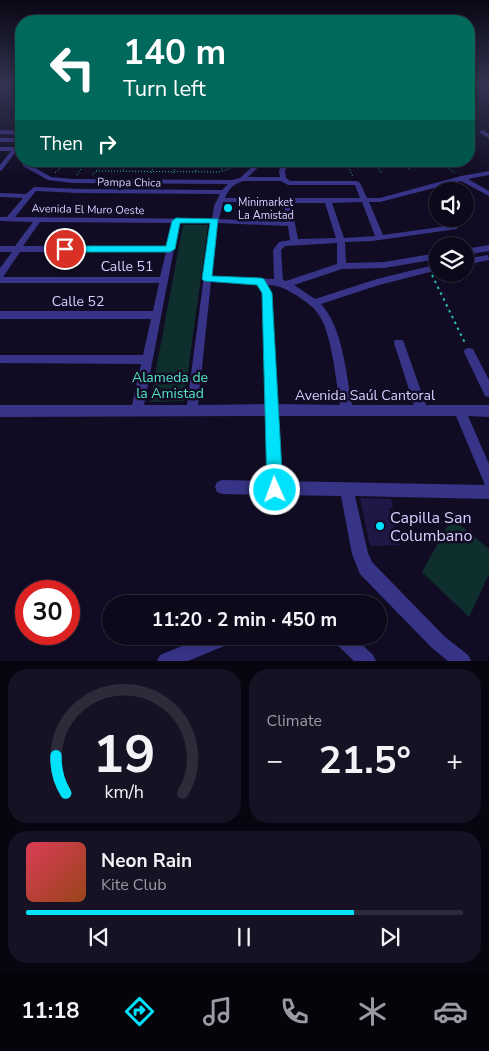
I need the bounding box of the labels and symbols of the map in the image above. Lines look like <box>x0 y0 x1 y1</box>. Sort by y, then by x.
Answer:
street label: Pampa Chica <box>97 174 161 191</box>
place label: Minimarket La Amistad <box>238 195 294 223</box>
street label: Avenida El Muro Oeste <box>31 201 145 218</box>
marker: Minimarket La Amistad <box>222 202 234 214</box>
pin <box>44 228 86 270</box>
street label: Calle 51 <box>101 257 153 276</box>
street label: Calle 52 <box>52 292 104 311</box>
park label: Alameda de la Amistad <box>132 368 208 403</box>
street label: Avenida Saúl Cantoral <box>295 386 436 405</box>
position arrow <box>248 463 300 515</box>
place label: Capilla San Columbano <box>390 507 472 547</box>
marker: Capilla San Columbano <box>374 520 386 532</box>
speed limit sign: 30 <box>15 580 80 645</box>

